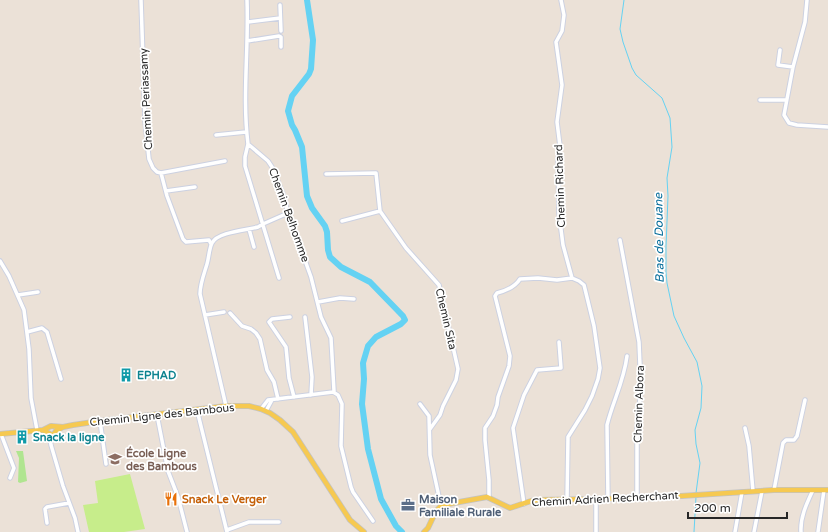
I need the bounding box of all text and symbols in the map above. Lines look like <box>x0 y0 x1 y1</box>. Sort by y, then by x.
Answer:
street label: Chemin Periassamy <box>137 48 155 150</box>
street label: Chemin Richard <box>552 144 568 228</box>
street label: Chemin Belhomme <box>266 166 312 264</box>
water label: Bras de Douane <box>651 192 667 283</box>
street label: Chemin Sita <box>433 287 459 351</box>
street label: Chemin Albora <box>631 365 647 443</box>
building icon: EPHAD <box>118 367 134 383</box>
place label: EPHAD <box>137 369 176 382</box>
street label: Chemin Ligne des Bambous <box>89 401 235 429</box>
building icon: Snack la ligne <box>14 429 30 445</box>
place label: Snack la ligne <box>33 431 105 445</box>
place label: École Ligne des Bambous <box>126 446 198 473</box>
school or university icon: École Ligne des Bambous <box>107 451 123 467</box>
street label: Chemin Adrien Recherchant <box>531 489 679 509</box>
restaurant icon: Snack Le Verger <box>163 491 179 507</box>
place label: Snack Le Verger <box>182 493 267 507</box>
place label: Maison Familiale Rurale <box>419 493 502 519</box>
scale bar <box>688 494 787 520</box>
office icon: Maison Familiale Rurale <box>400 497 416 513</box>
text: 200 m <box>694 501 731 515</box>

